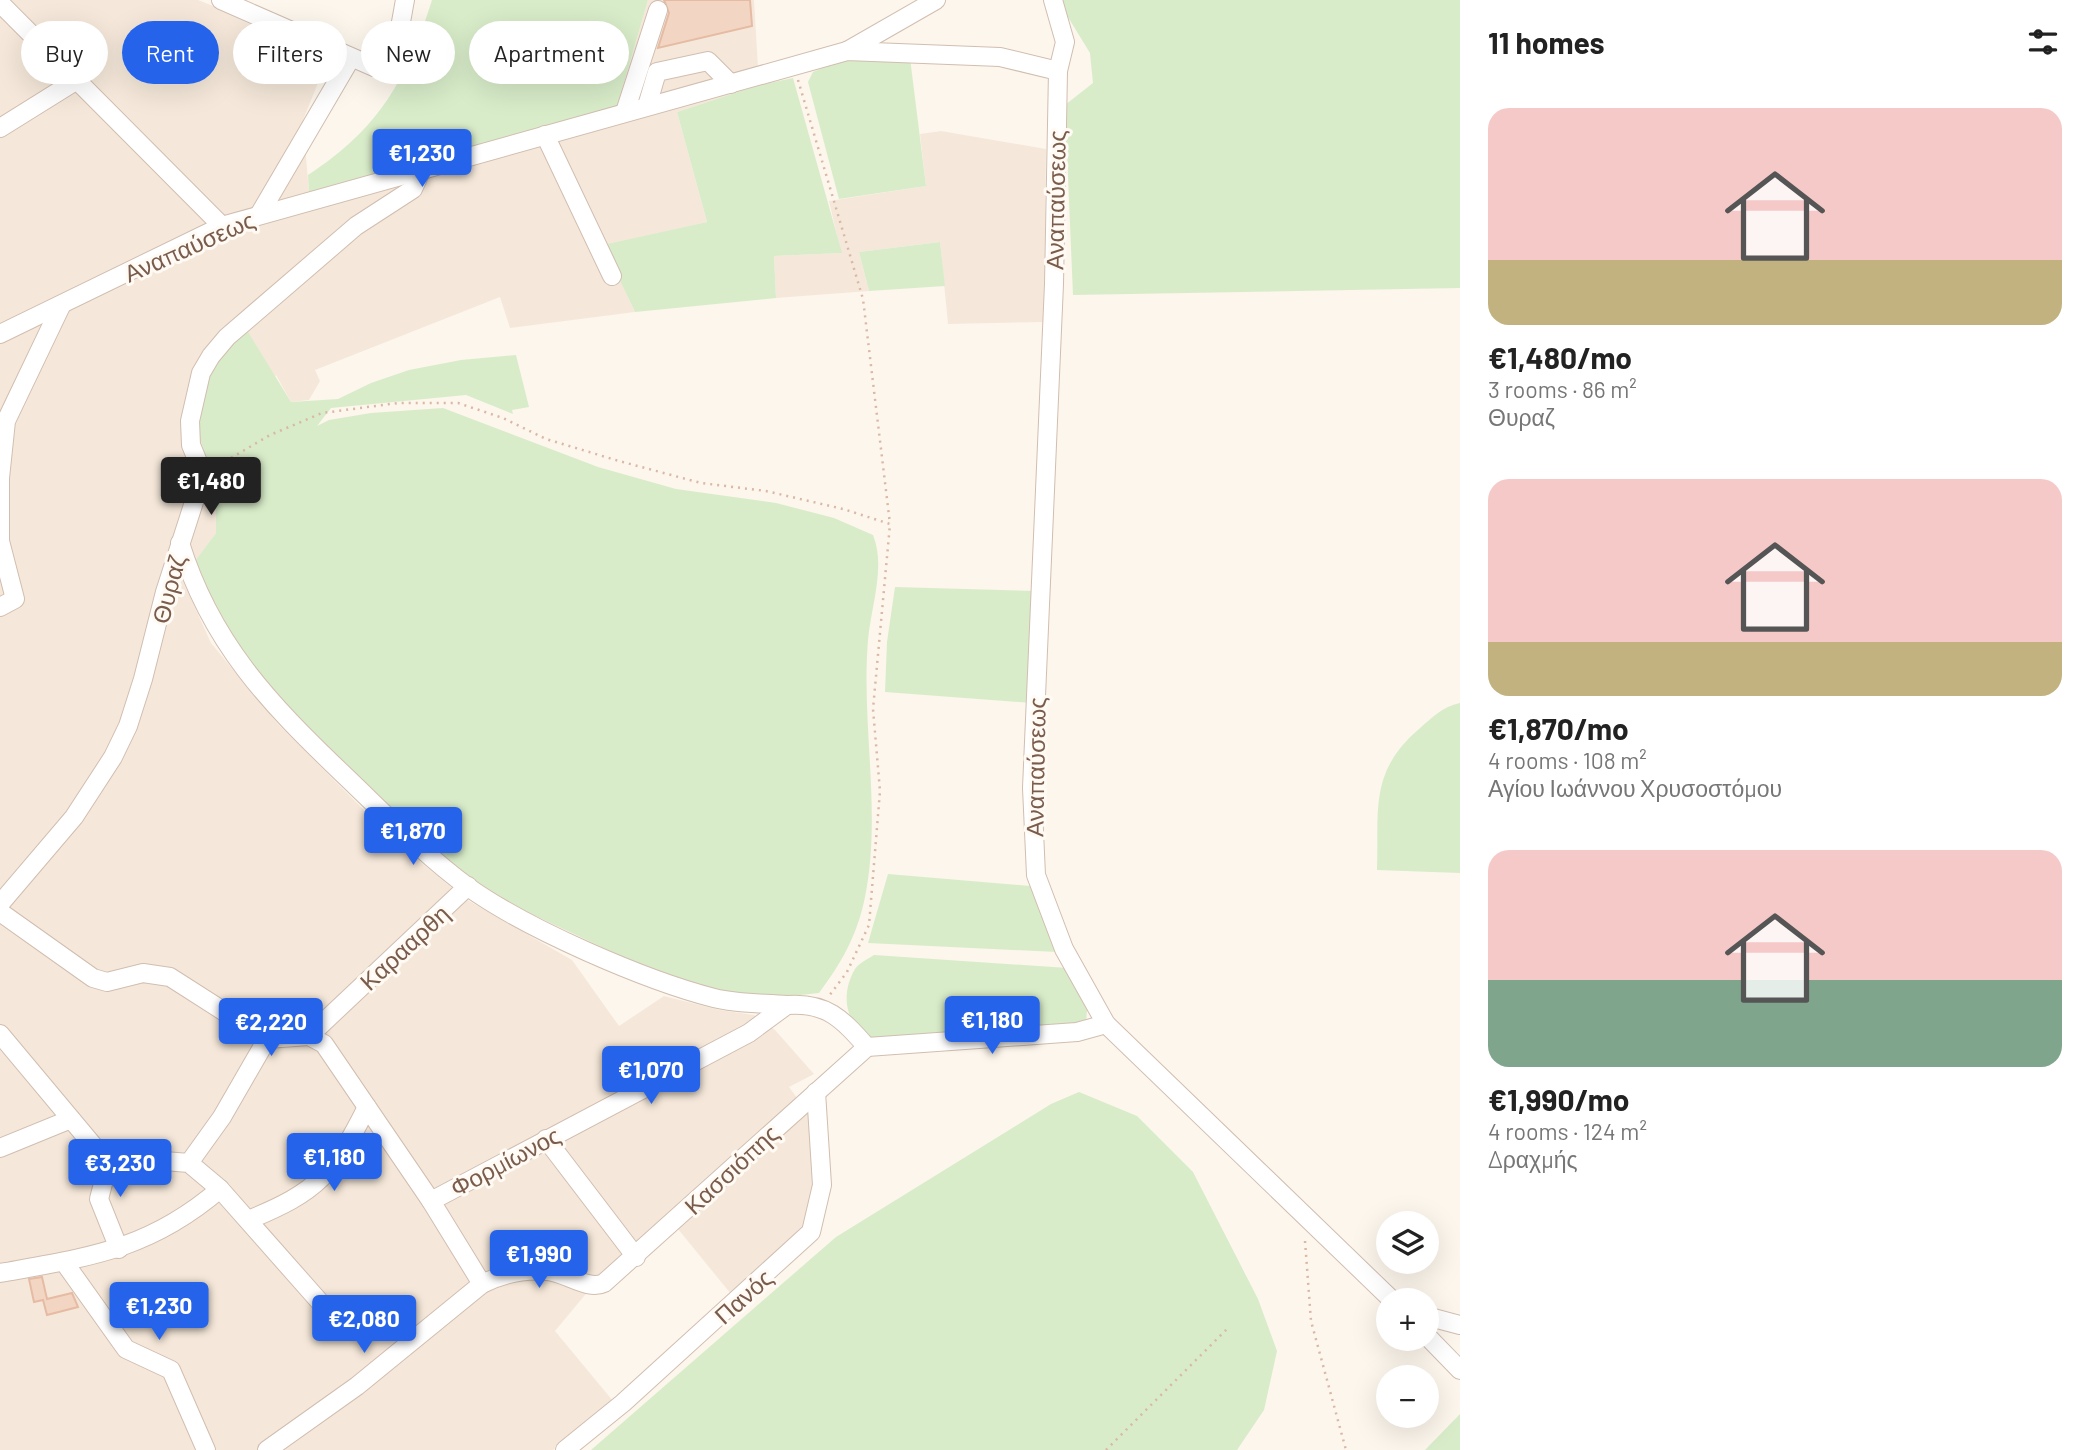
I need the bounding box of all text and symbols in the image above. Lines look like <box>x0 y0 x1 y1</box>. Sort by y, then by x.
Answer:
chip: Buy <box>21 21 108 84</box>
chip: Rent <box>122 21 219 84</box>
chip: Filters <box>233 21 347 84</box>
chip: New <box>361 21 455 84</box>
chip: Apartment <box>469 21 629 84</box>
icon: filters <box>2024 23 2062 61</box>
text: 11 homes <box>1488 24 1605 60</box>
pin: €1,230 <box>365 130 479 189</box>
street label: Αναπαύσεως <box>1039 130 1071 270</box>
text: €1,230 <box>389 138 455 166</box>
icon: home <box>1712 153 1838 279</box>
street label: Αναπαύσεως <box>119 204 259 288</box>
text: €1,480/mo <box>1488 339 1632 375</box>
text: 3 rooms · 86 m² <box>1488 375 1637 403</box>
text: Θυραζ <box>1488 403 1555 431</box>
pin: €1,480 <box>154 458 268 517</box>
text: €1,480 <box>177 466 245 494</box>
icon: home <box>1712 524 1838 650</box>
street label: Θυραζ <box>145 551 191 627</box>
street label: Αναπαύσεως <box>1019 697 1051 837</box>
text: €1,870/mo <box>1488 710 1629 746</box>
text: 4 rooms · 108 m² <box>1488 746 1647 774</box>
text: Αγίου Ιωάννου Χρυσοστόμου <box>1488 774 1782 802</box>
pin: €1,870 <box>356 808 470 867</box>
text: €1,870 <box>380 816 446 844</box>
icon: home <box>1712 895 1838 1021</box>
street label: Καρααρθη <box>353 898 455 996</box>
pin: €1,180 <box>935 996 1049 1056</box>
pin: €2,220 <box>214 998 328 1058</box>
text: €1,180 <box>961 1005 1023 1033</box>
text: €2,220 <box>235 1007 307 1035</box>
pin: €1,070 <box>594 1046 708 1106</box>
text: €1,070 <box>618 1055 684 1083</box>
text: €1,990/mo <box>1488 1081 1630 1117</box>
text: 4 rooms · 124 m² <box>1488 1117 1647 1145</box>
street label: Κασσιόπης <box>678 1118 784 1220</box>
street label: Φορμίωνος <box>445 1120 565 1202</box>
pin: €1,180 <box>277 1134 391 1193</box>
pin: €3,230 <box>63 1140 177 1199</box>
text: €1,180 <box>303 1142 365 1170</box>
text: Δραχμής <box>1488 1145 1578 1173</box>
text: €3,230 <box>84 1148 156 1176</box>
map controls <box>1376 1211 1439 1428</box>
button: layers <box>1376 1211 1439 1274</box>
pin: €1,990 <box>482 1230 596 1290</box>
text: €1,990 <box>506 1239 572 1267</box>
street label: Πανός <box>708 1262 778 1330</box>
pin: €1,230 <box>102 1282 216 1342</box>
button: + <box>1376 1288 1439 1351</box>
text: €1,230 <box>126 1291 192 1319</box>
pin: €2,080 <box>307 1296 421 1355</box>
text: €2,080 <box>328 1304 400 1332</box>
button: − <box>1376 1365 1439 1428</box>

